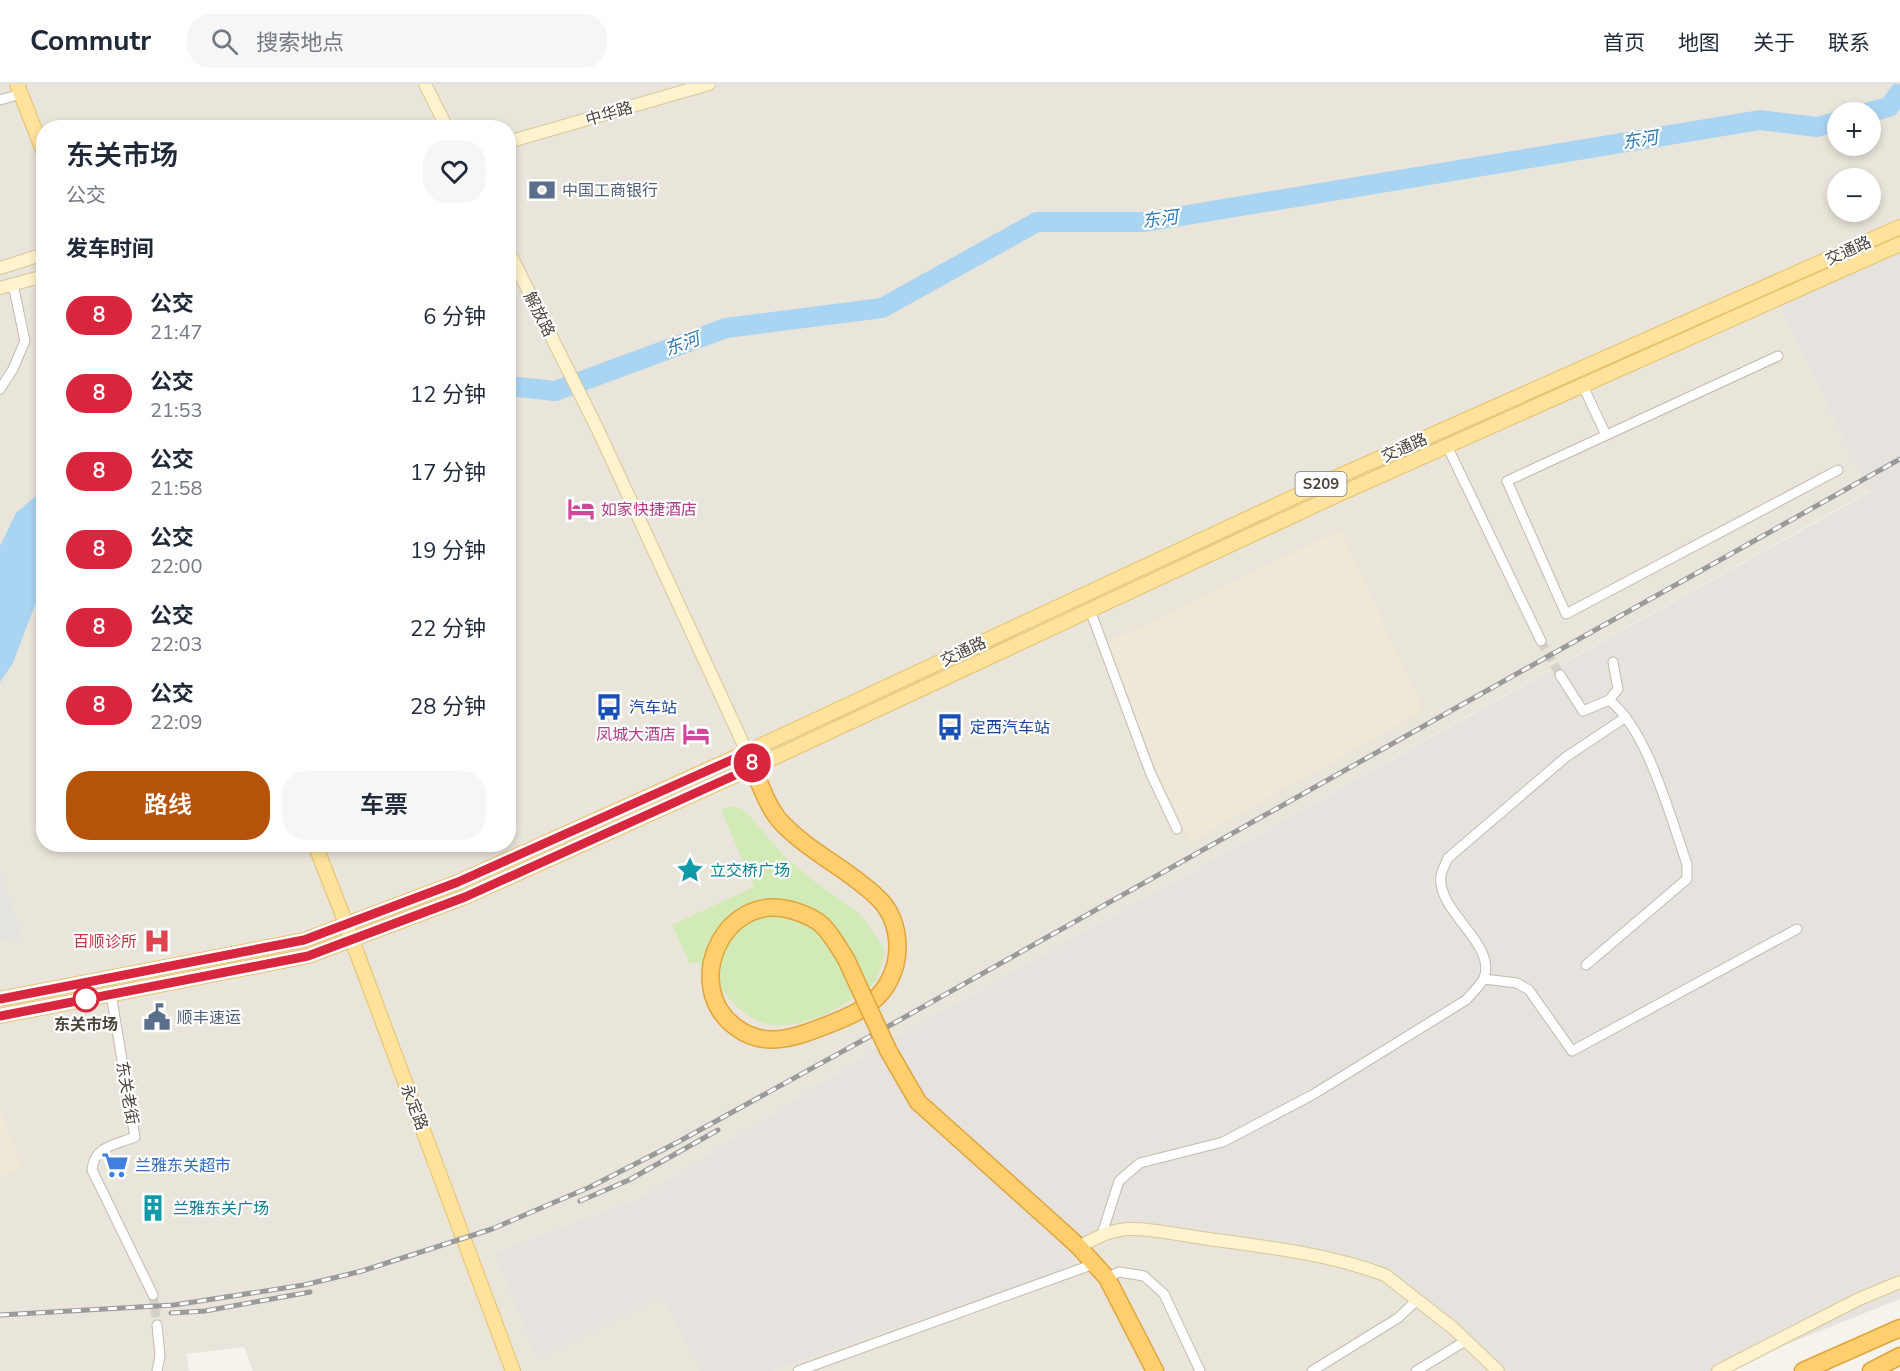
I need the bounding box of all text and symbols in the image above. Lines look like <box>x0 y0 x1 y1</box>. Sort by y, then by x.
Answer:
search box <box>187 14 607 68</box>
text: Commutr <box>30 22 151 60</box>
icon: search <box>208 25 241 58</box>
text: 搜索地点 <box>256 28 344 58</box>
text: 首页 <box>1603 29 1645 57</box>
text: 地图 <box>1678 29 1720 57</box>
text: 关于 <box>1753 29 1795 57</box>
text: 联系 <box>1828 29 1870 57</box>
street label: 中华路 <box>583 97 635 131</box>
map controls <box>1827 102 1881 222</box>
button: + <box>1827 102 1881 156</box>
water label: 东河 <box>1620 125 1663 155</box>
text: 东关市场 <box>66 137 178 175</box>
button: heart <box>423 140 486 203</box>
button: − <box>1827 168 1881 222</box>
bank icon: 中国工商银行 <box>527 175 557 205</box>
place label: 中国工商银行 <box>562 180 658 202</box>
text: 公交 <box>66 182 106 209</box>
water label: 东河 <box>1141 205 1182 233</box>
street label: 交通路 <box>1822 231 1875 271</box>
text: 发车时间 <box>66 234 154 264</box>
street label: 解放路 <box>518 288 560 341</box>
text: 公交 <box>150 289 194 319</box>
text: 8 <box>93 301 105 329</box>
text: 6 分钟 <box>423 302 486 332</box>
text: 21:47 <box>150 319 203 346</box>
water label: 东河 <box>661 326 706 361</box>
text: 公交 <box>150 367 194 397</box>
text: 8 <box>93 379 105 407</box>
text: 12 分钟 <box>410 380 486 410</box>
text: 21:53 <box>150 397 203 424</box>
street label: 交通路 <box>1378 428 1431 468</box>
text: 公交 <box>150 445 194 475</box>
text: 8 <box>93 457 105 485</box>
text: 17 分钟 <box>410 458 486 488</box>
road number: S209 <box>1296 472 1346 496</box>
text: 21:58 <box>150 475 203 502</box>
hotel icon: 如家快捷酒店 <box>566 494 596 524</box>
place label: 如家快捷酒店 <box>601 499 697 521</box>
text: 公交 <box>150 523 194 553</box>
text: 8 <box>93 535 105 563</box>
text: 19 分钟 <box>410 536 486 566</box>
text: 22:00 <box>150 553 203 580</box>
text: 公交 <box>150 601 194 631</box>
text: 8 <box>93 613 105 641</box>
text: 22 分钟 <box>410 614 486 644</box>
text: 22:03 <box>150 631 203 658</box>
street label: 交通路 <box>937 632 990 672</box>
text: 公交 <box>150 679 194 709</box>
text: 8 <box>93 691 105 719</box>
text: 28 分钟 <box>410 692 486 722</box>
bus stop icon: 汽车站 <box>594 692 624 722</box>
place label: 汽车站 <box>629 697 677 719</box>
text: 22:09 <box>150 709 203 736</box>
bus stop icon: 定西汽车站 <box>935 712 965 742</box>
place label: 定西汽车站 <box>970 717 1050 739</box>
hotel icon: 凤城大酒店 <box>681 719 711 749</box>
place label: 凤城大酒店 <box>596 724 676 746</box>
line badge: 8 <box>732 744 771 782</box>
text: 8 <box>746 749 758 777</box>
button: 路线 <box>66 771 270 840</box>
button: 车票 <box>282 771 486 840</box>
place icon: 立交桥广场 <box>675 855 705 885</box>
place label: 立交桥广场 <box>710 860 790 882</box>
hospital icon: 百顺诊所 <box>142 926 172 956</box>
place label: 百顺诊所 <box>73 931 137 953</box>
marker: 东关市场 <box>73 986 99 1012</box>
public building icon: 顺丰速运 <box>142 1002 172 1032</box>
place label: 顺丰速运 <box>177 1007 241 1029</box>
place label: 东关市场 <box>54 1014 118 1036</box>
street label: 东关老街 <box>111 1060 143 1127</box>
street label: 永定路 <box>395 1081 433 1134</box>
supermarket icon: 兰雅东关超市 <box>100 1150 130 1180</box>
place label: 兰雅东关超市 <box>135 1155 231 1177</box>
building icon: 兰雅东关广场 <box>138 1193 168 1223</box>
place label: 兰雅东关广场 <box>173 1198 269 1220</box>

